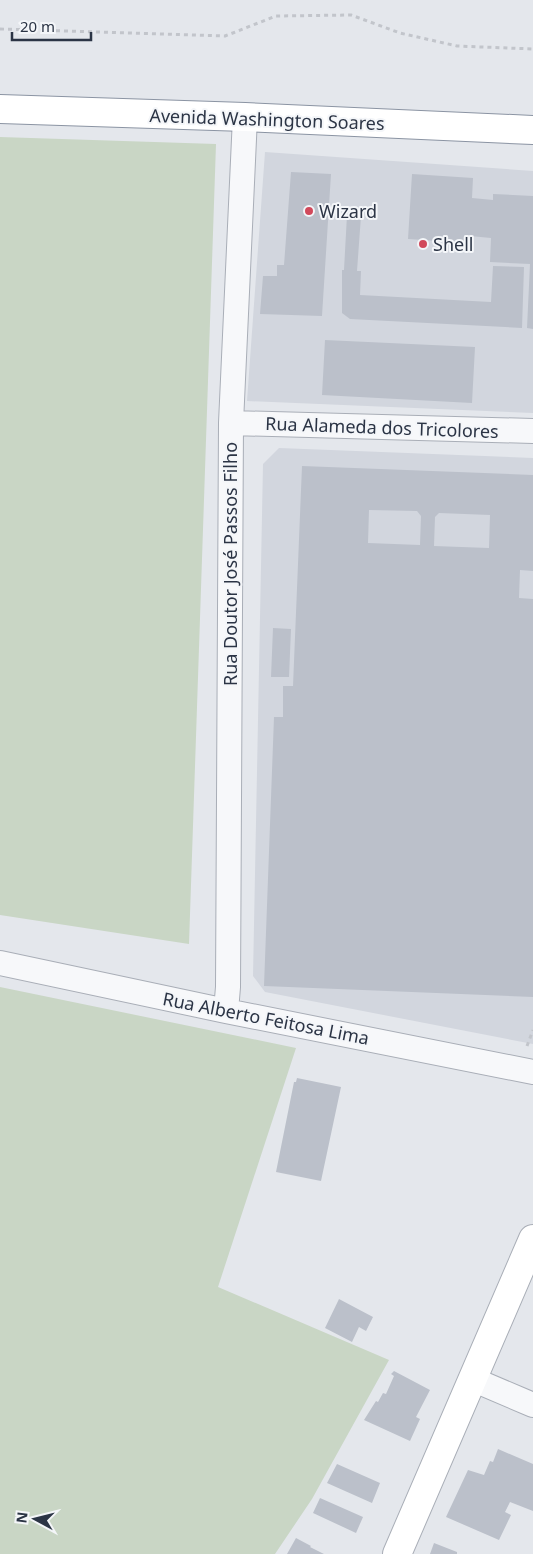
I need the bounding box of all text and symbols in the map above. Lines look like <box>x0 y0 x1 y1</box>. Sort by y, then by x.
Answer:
scale bar <box>12 10 91 42</box>
text: 20 m <box>20 16 55 36</box>
street label: Avenida Washington Soares <box>149 103 385 135</box>
place label: Wizard <box>319 199 377 223</box>
marker: Wizard <box>303 205 315 217</box>
place label: Shell <box>433 232 473 256</box>
marker: Shell <box>417 238 429 250</box>
street label: Rua Alameda dos Tricolores <box>265 411 499 443</box>
street label: Rua Doutor José Passos Filho <box>218 442 242 686</box>
street label: Rua Alberto Feitosa Lima <box>161 986 371 1050</box>
north arrow <box>10 1494 60 1544</box>
text: N <box>11 1511 32 1524</box>

